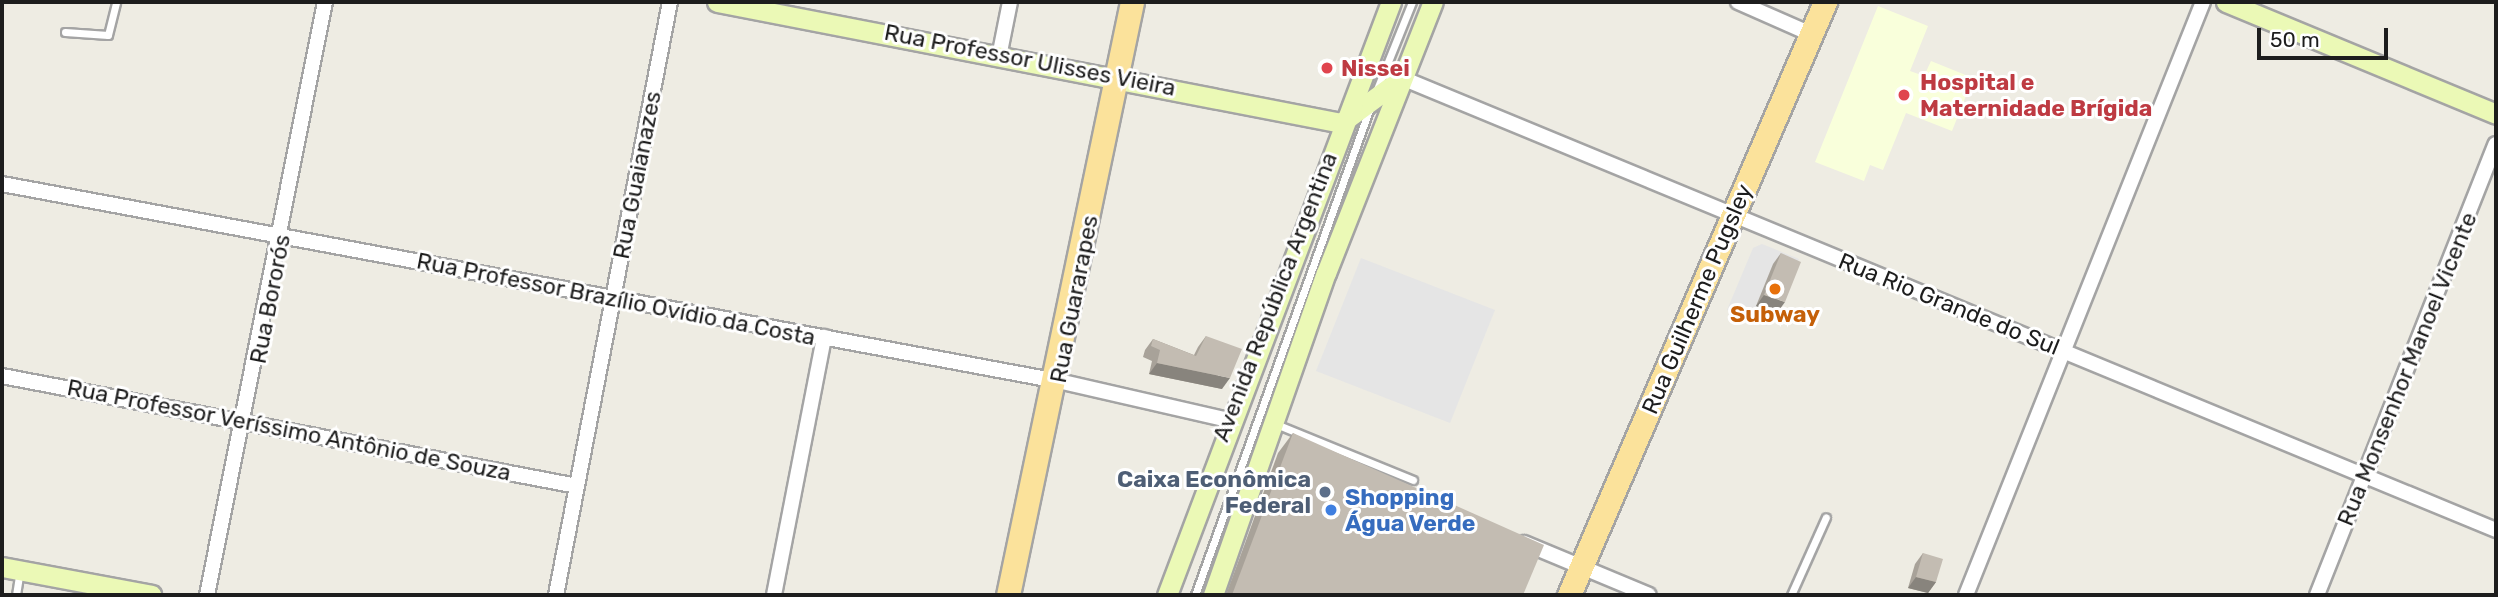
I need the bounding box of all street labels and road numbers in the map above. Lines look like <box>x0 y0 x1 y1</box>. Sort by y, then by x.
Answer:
street label: Rua Professor Ulisses Vieira <box>881 18 1179 102</box>
street label: Rua Guaianazes <box>607 89 667 261</box>
street label: Avenida República Argentina <box>1207 148 1343 446</box>
street label: Rua Guilherme Pugsley <box>1636 180 1758 418</box>
street label: Rua Monsenhor Manoel Vicente <box>2331 208 2483 530</box>
street label: Rua Guararapes <box>1044 213 1104 385</box>
street label: Rua Bororós <box>244 232 296 366</box>
street label: Rua Professor Brazílio Ovídio da Costa <box>414 247 818 351</box>
street label: Rua Rio Grande do Sul <box>1834 247 2064 361</box>
street label: Rua Professor Veríssimo Antônio de Souza <box>64 373 514 487</box>

